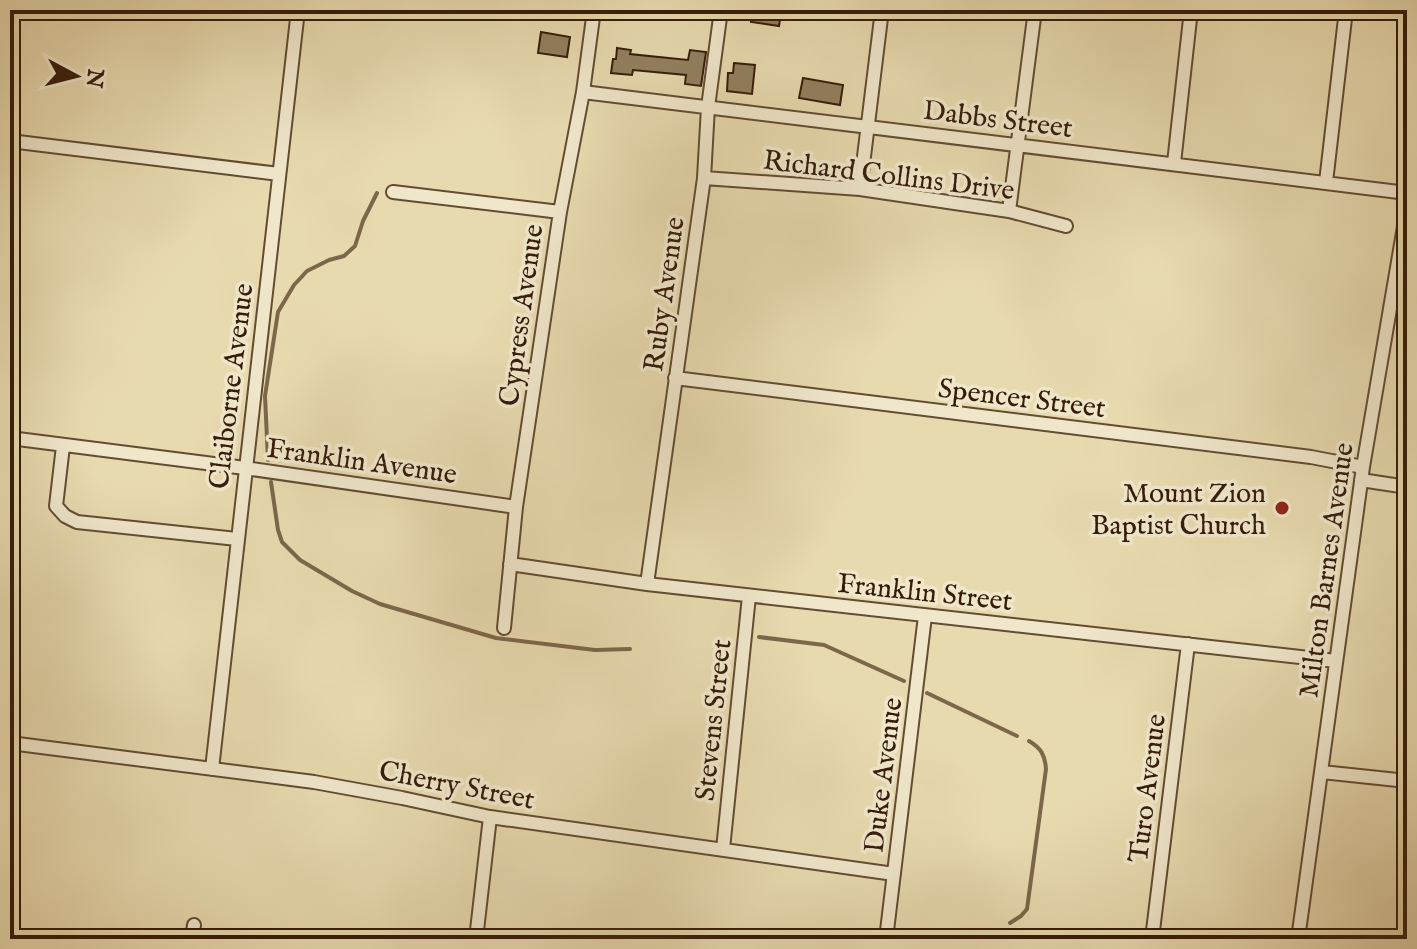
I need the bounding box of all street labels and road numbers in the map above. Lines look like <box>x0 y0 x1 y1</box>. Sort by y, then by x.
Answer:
street label: Dabbs Street <box>921 94 1075 147</box>
street label: Richard Collins Drive <box>761 144 1016 209</box>
street label: Ruby Avenue <box>637 215 694 374</box>
street label: Cypress Avenue <box>492 222 553 409</box>
street label: Claiborne Avenue <box>203 281 262 491</box>
street label: Spencer Street <box>936 372 1108 427</box>
street label: Franklin Avenue <box>264 432 459 493</box>
street label: Milton Barnes Avenue <box>1292 440 1363 700</box>
street label: Franklin Street <box>836 567 1014 620</box>
street label: Stevens Street <box>689 637 740 803</box>
street label: Duke Avenue <box>858 695 911 855</box>
street label: Turo Avenue <box>1122 712 1175 865</box>
street label: Cherry Street <box>376 754 538 819</box>

